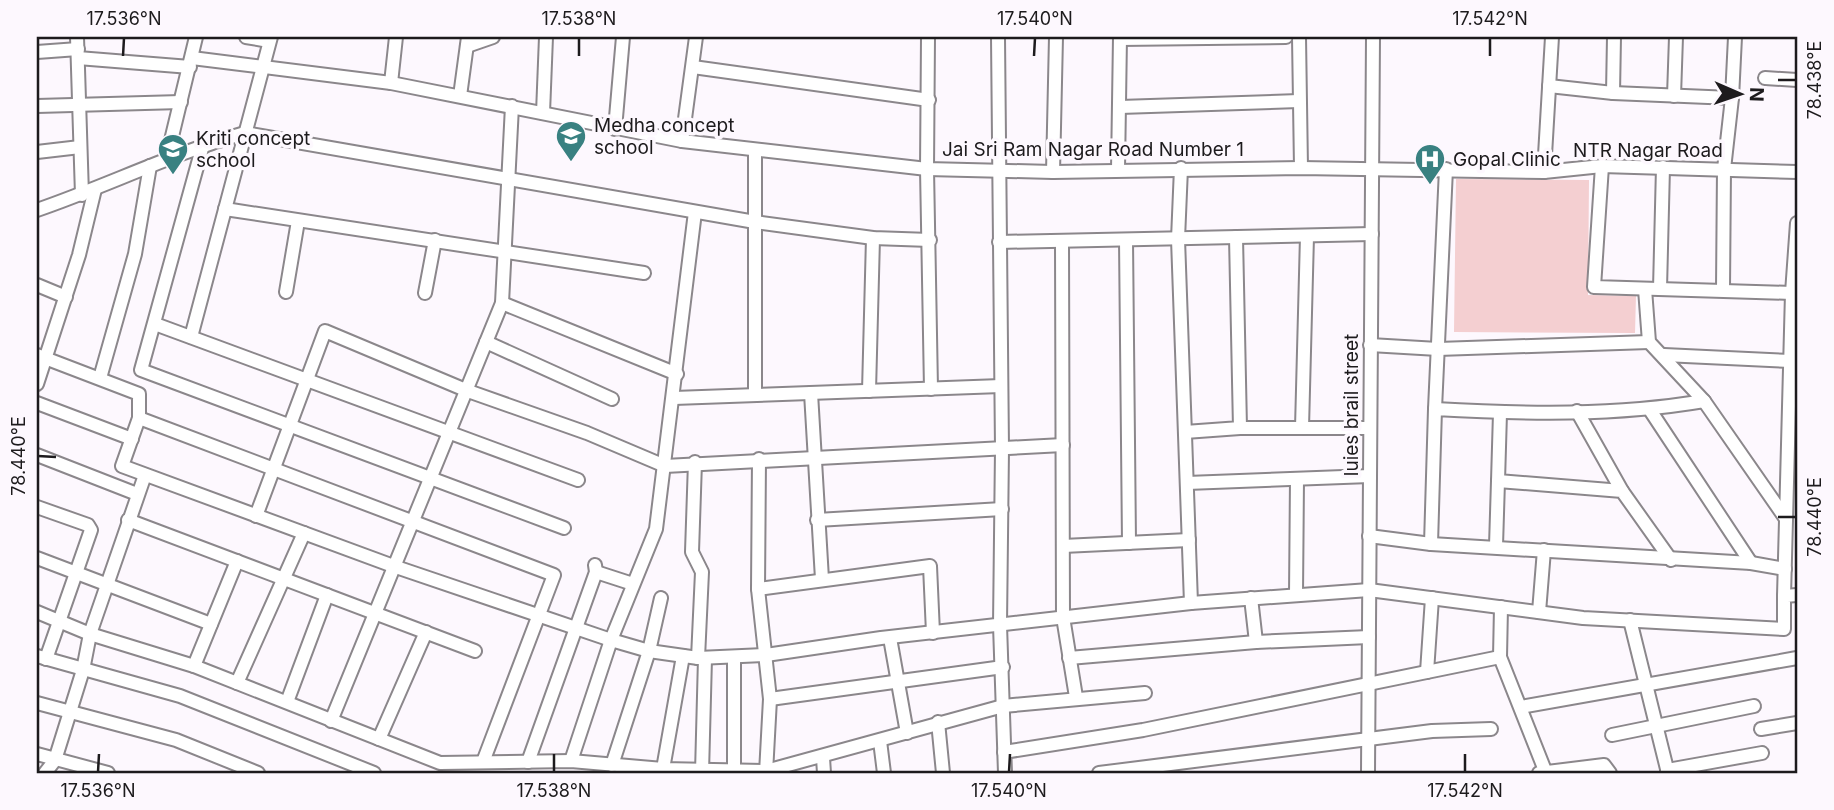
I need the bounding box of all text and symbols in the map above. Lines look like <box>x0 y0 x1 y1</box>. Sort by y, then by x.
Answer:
text: 17.536°N <box>86 8 162 29</box>
text: 17.538°N <box>542 8 616 29</box>
text: 17.540°N <box>997 8 1073 29</box>
text: 17.542°N <box>1452 8 1528 29</box>
text: 78.438°E <box>1804 41 1825 119</box>
north arrow <box>1704 60 1774 130</box>
text: N <box>1745 87 1768 102</box>
place label: Medha concept school <box>594 114 734 159</box>
school or university icon: Medha concept school <box>554 119 588 163</box>
place label: Kriti concept school <box>196 127 310 172</box>
school or university icon: Kriti concept school <box>156 132 190 176</box>
street label: Jai Sri Ram Nagar Road Number 1 <box>942 138 1244 161</box>
street label: NTR Nagar Road <box>1573 139 1723 162</box>
hospital icon: Gopal Clinic <box>1413 142 1447 186</box>
place label: Gopal Clinic <box>1453 148 1561 171</box>
street label: luies brail street <box>1340 334 1363 476</box>
text: 78.440°E <box>8 416 29 496</box>
text: 78.440°E <box>1804 477 1825 557</box>
text: 17.536°N <box>60 780 136 801</box>
text: 17.538°N <box>517 780 591 801</box>
text: 17.540°N <box>971 780 1047 801</box>
text: 17.542°N <box>1427 780 1503 801</box>

